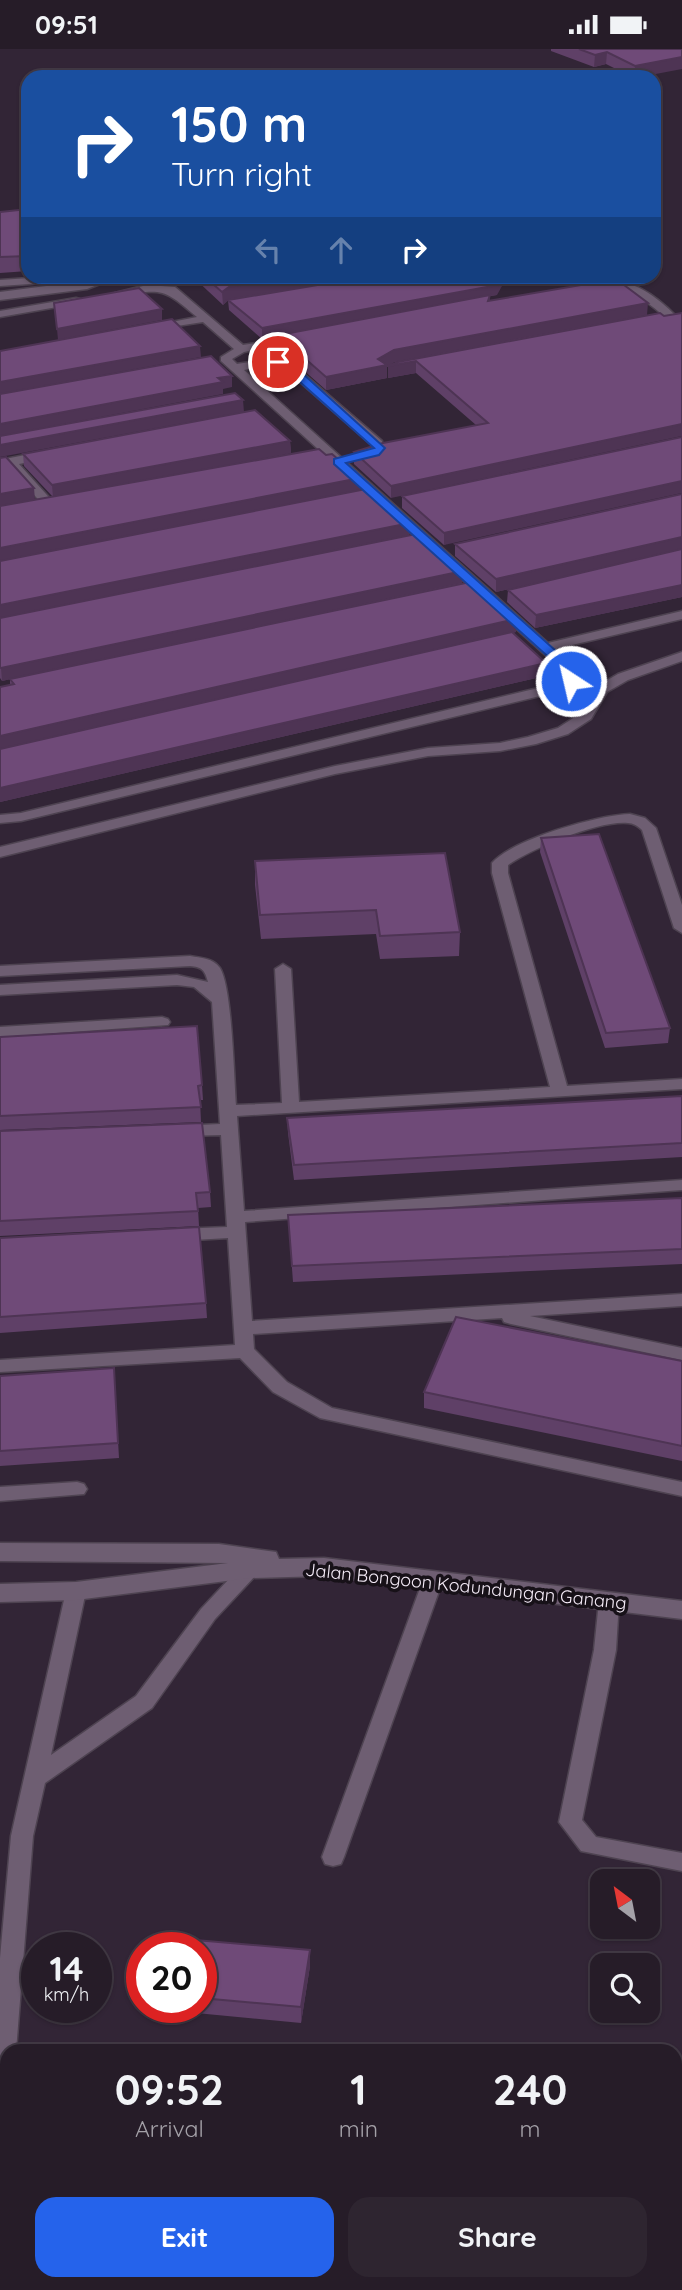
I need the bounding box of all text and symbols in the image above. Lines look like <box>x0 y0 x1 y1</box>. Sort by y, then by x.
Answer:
text: 09:51 <box>35 8 98 41</box>
text: 150 m <box>171 93 307 154</box>
icon: right <box>56 98 147 189</box>
text: Turn right <box>171 154 312 194</box>
icon: left <box>249 231 287 269</box>
icon: ahead <box>322 231 360 269</box>
icon: right <box>395 231 433 269</box>
pin <box>248 332 308 392</box>
icon: arrive <box>259 343 297 381</box>
position arrow <box>534 644 608 718</box>
street label: Jalan Bongoon Kodundungan Ganang <box>304 1558 628 1614</box>
north arrow <box>590 1869 660 1939</box>
map controls <box>590 1869 660 2023</box>
speed limit sign: 20 <box>126 1932 217 2023</box>
text: 14 <box>49 1946 84 1990</box>
button: search <box>590 1953 660 2023</box>
text: km/h <box>44 1983 89 2006</box>
text: 09:52 <box>115 2063 224 2116</box>
text: 1 <box>350 2063 367 2116</box>
text: 240 <box>493 2063 567 2116</box>
text: Arrival <box>135 2114 204 2143</box>
text: min <box>339 2114 378 2143</box>
text: m <box>520 2114 540 2143</box>
button: Exit <box>35 2197 334 2277</box>
button: Share <box>348 2197 647 2277</box>

